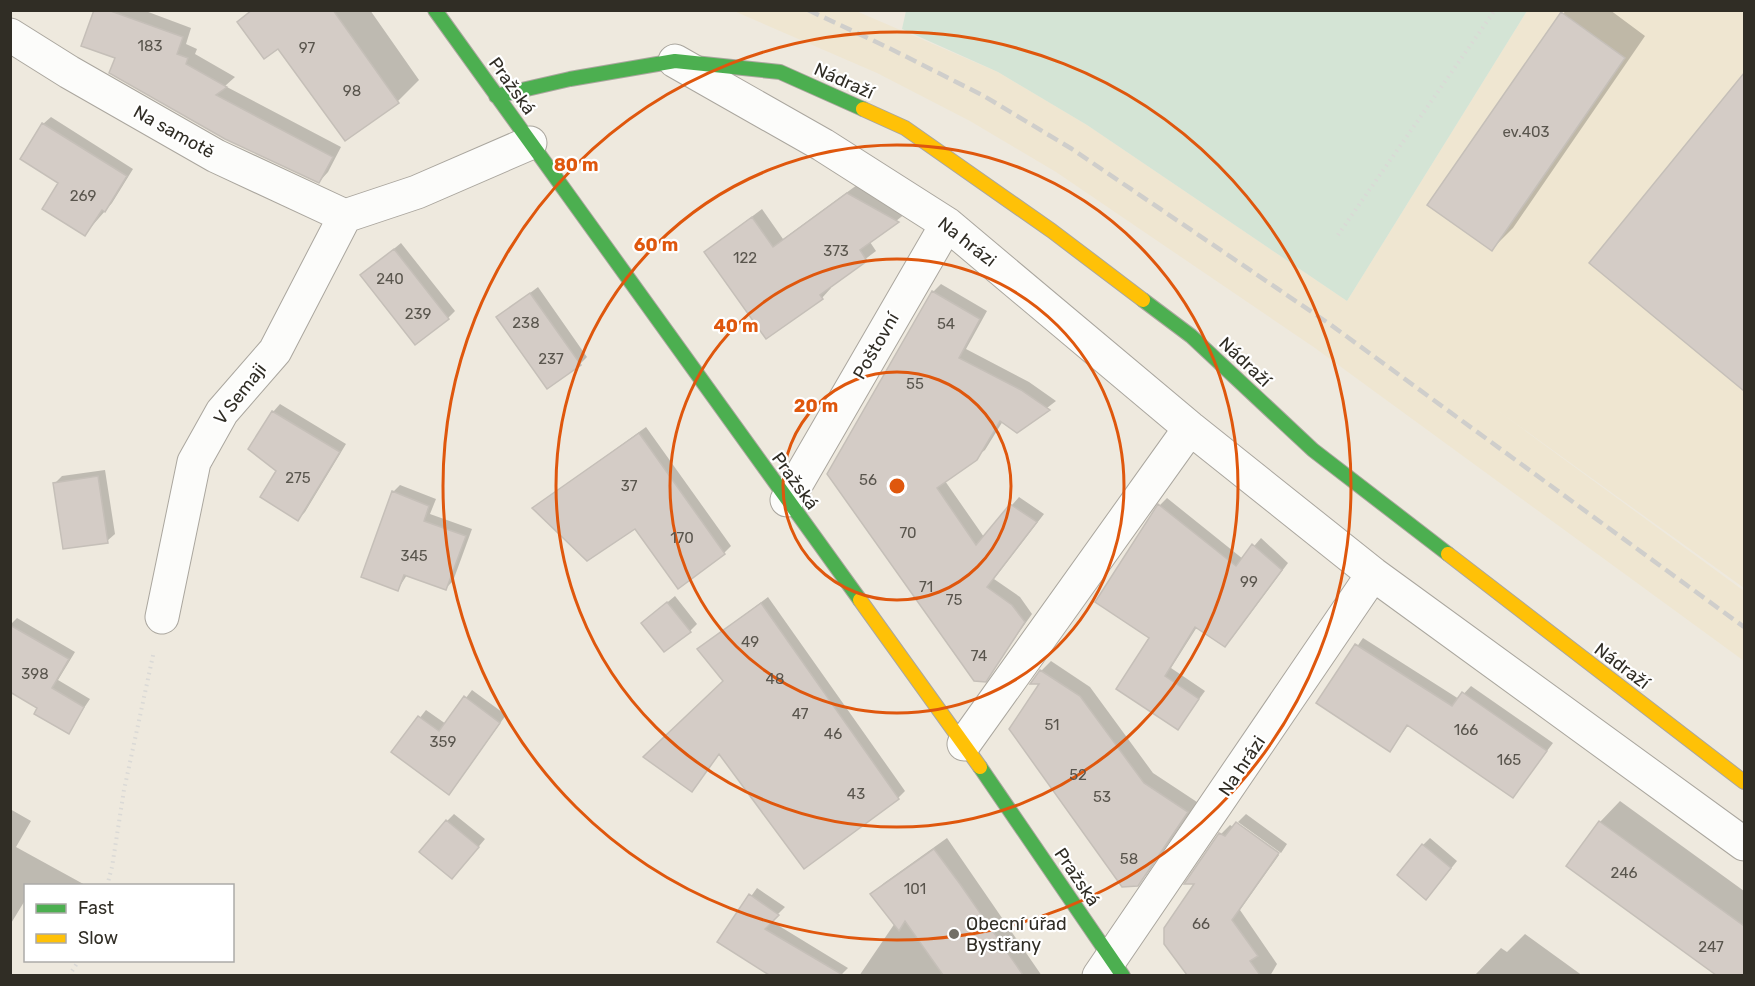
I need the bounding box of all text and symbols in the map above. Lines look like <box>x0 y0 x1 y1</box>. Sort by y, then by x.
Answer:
house number: 183 <box>138 37 162 55</box>
house number: 97 <box>299 39 316 57</box>
street label: Pražská <box>484 53 540 119</box>
street label: Nádraží <box>811 58 879 105</box>
house number: 98 <box>343 82 361 100</box>
street label: Na samotě <box>130 101 218 163</box>
house number: ev.403 <box>1502 123 1550 141</box>
text: 80 m <box>554 154 598 176</box>
house number: 269 <box>70 187 96 205</box>
street label: Na hrázi <box>933 212 1001 272</box>
text: 60 m <box>634 234 678 256</box>
house number: 373 <box>823 242 849 260</box>
house number: 122 <box>733 249 757 267</box>
house number: 240 <box>376 270 404 288</box>
house number: 239 <box>405 305 431 323</box>
street label: Poštovní <box>848 307 905 383</box>
house number: 238 <box>512 314 540 332</box>
text: 40 m <box>714 315 758 337</box>
house number: 54 <box>937 315 955 333</box>
street label: Nádraží <box>1214 332 1277 393</box>
house number: 237 <box>538 350 564 368</box>
street label: V Semaji <box>209 359 271 429</box>
house number: 55 <box>906 375 924 393</box>
text: 20 m <box>794 395 838 417</box>
street label: Pražská <box>767 448 823 514</box>
house number: 275 <box>285 469 311 487</box>
house number: 56 <box>859 471 877 489</box>
centre of rings <box>887 476 907 496</box>
house number: 37 <box>621 477 638 495</box>
house number: 70 <box>899 524 917 542</box>
house number: 170 <box>670 529 694 547</box>
house number: 345 <box>400 547 428 565</box>
house number: 99 <box>1240 573 1258 591</box>
house number: 71 <box>919 578 933 596</box>
house number: 75 <box>946 591 962 609</box>
house number: 49 <box>741 633 759 651</box>
street label: Nádraží <box>1590 638 1655 695</box>
house number: 74 <box>971 647 987 665</box>
house number: 398 <box>21 665 49 683</box>
house number: 48 <box>766 670 784 688</box>
house number: 47 <box>792 705 809 723</box>
house number: 51 <box>1044 716 1060 734</box>
house number: 166 <box>1454 721 1478 739</box>
house number: 46 <box>824 725 842 743</box>
street label: Na hrázi <box>1214 732 1270 800</box>
house number: 359 <box>430 733 457 751</box>
house number: 165 <box>1497 751 1521 769</box>
house number: 52 <box>1069 766 1087 784</box>
house number: 43 <box>847 785 865 803</box>
house number: 53 <box>1093 788 1111 806</box>
street label: Pražská <box>1050 844 1104 910</box>
house number: 58 <box>1120 850 1138 868</box>
house number: 246 <box>1610 864 1638 882</box>
house number: 101 <box>904 880 926 898</box>
legend <box>24 884 234 962</box>
text: Fast <box>78 897 114 919</box>
place label: Obecní úřad Bystřany <box>966 913 1067 956</box>
house number: 66 <box>1192 915 1210 933</box>
text: Slow <box>78 927 118 949</box>
marker: Obecní úřad Bystřany <box>947 927 961 941</box>
house number: 247 <box>1698 938 1724 956</box>

